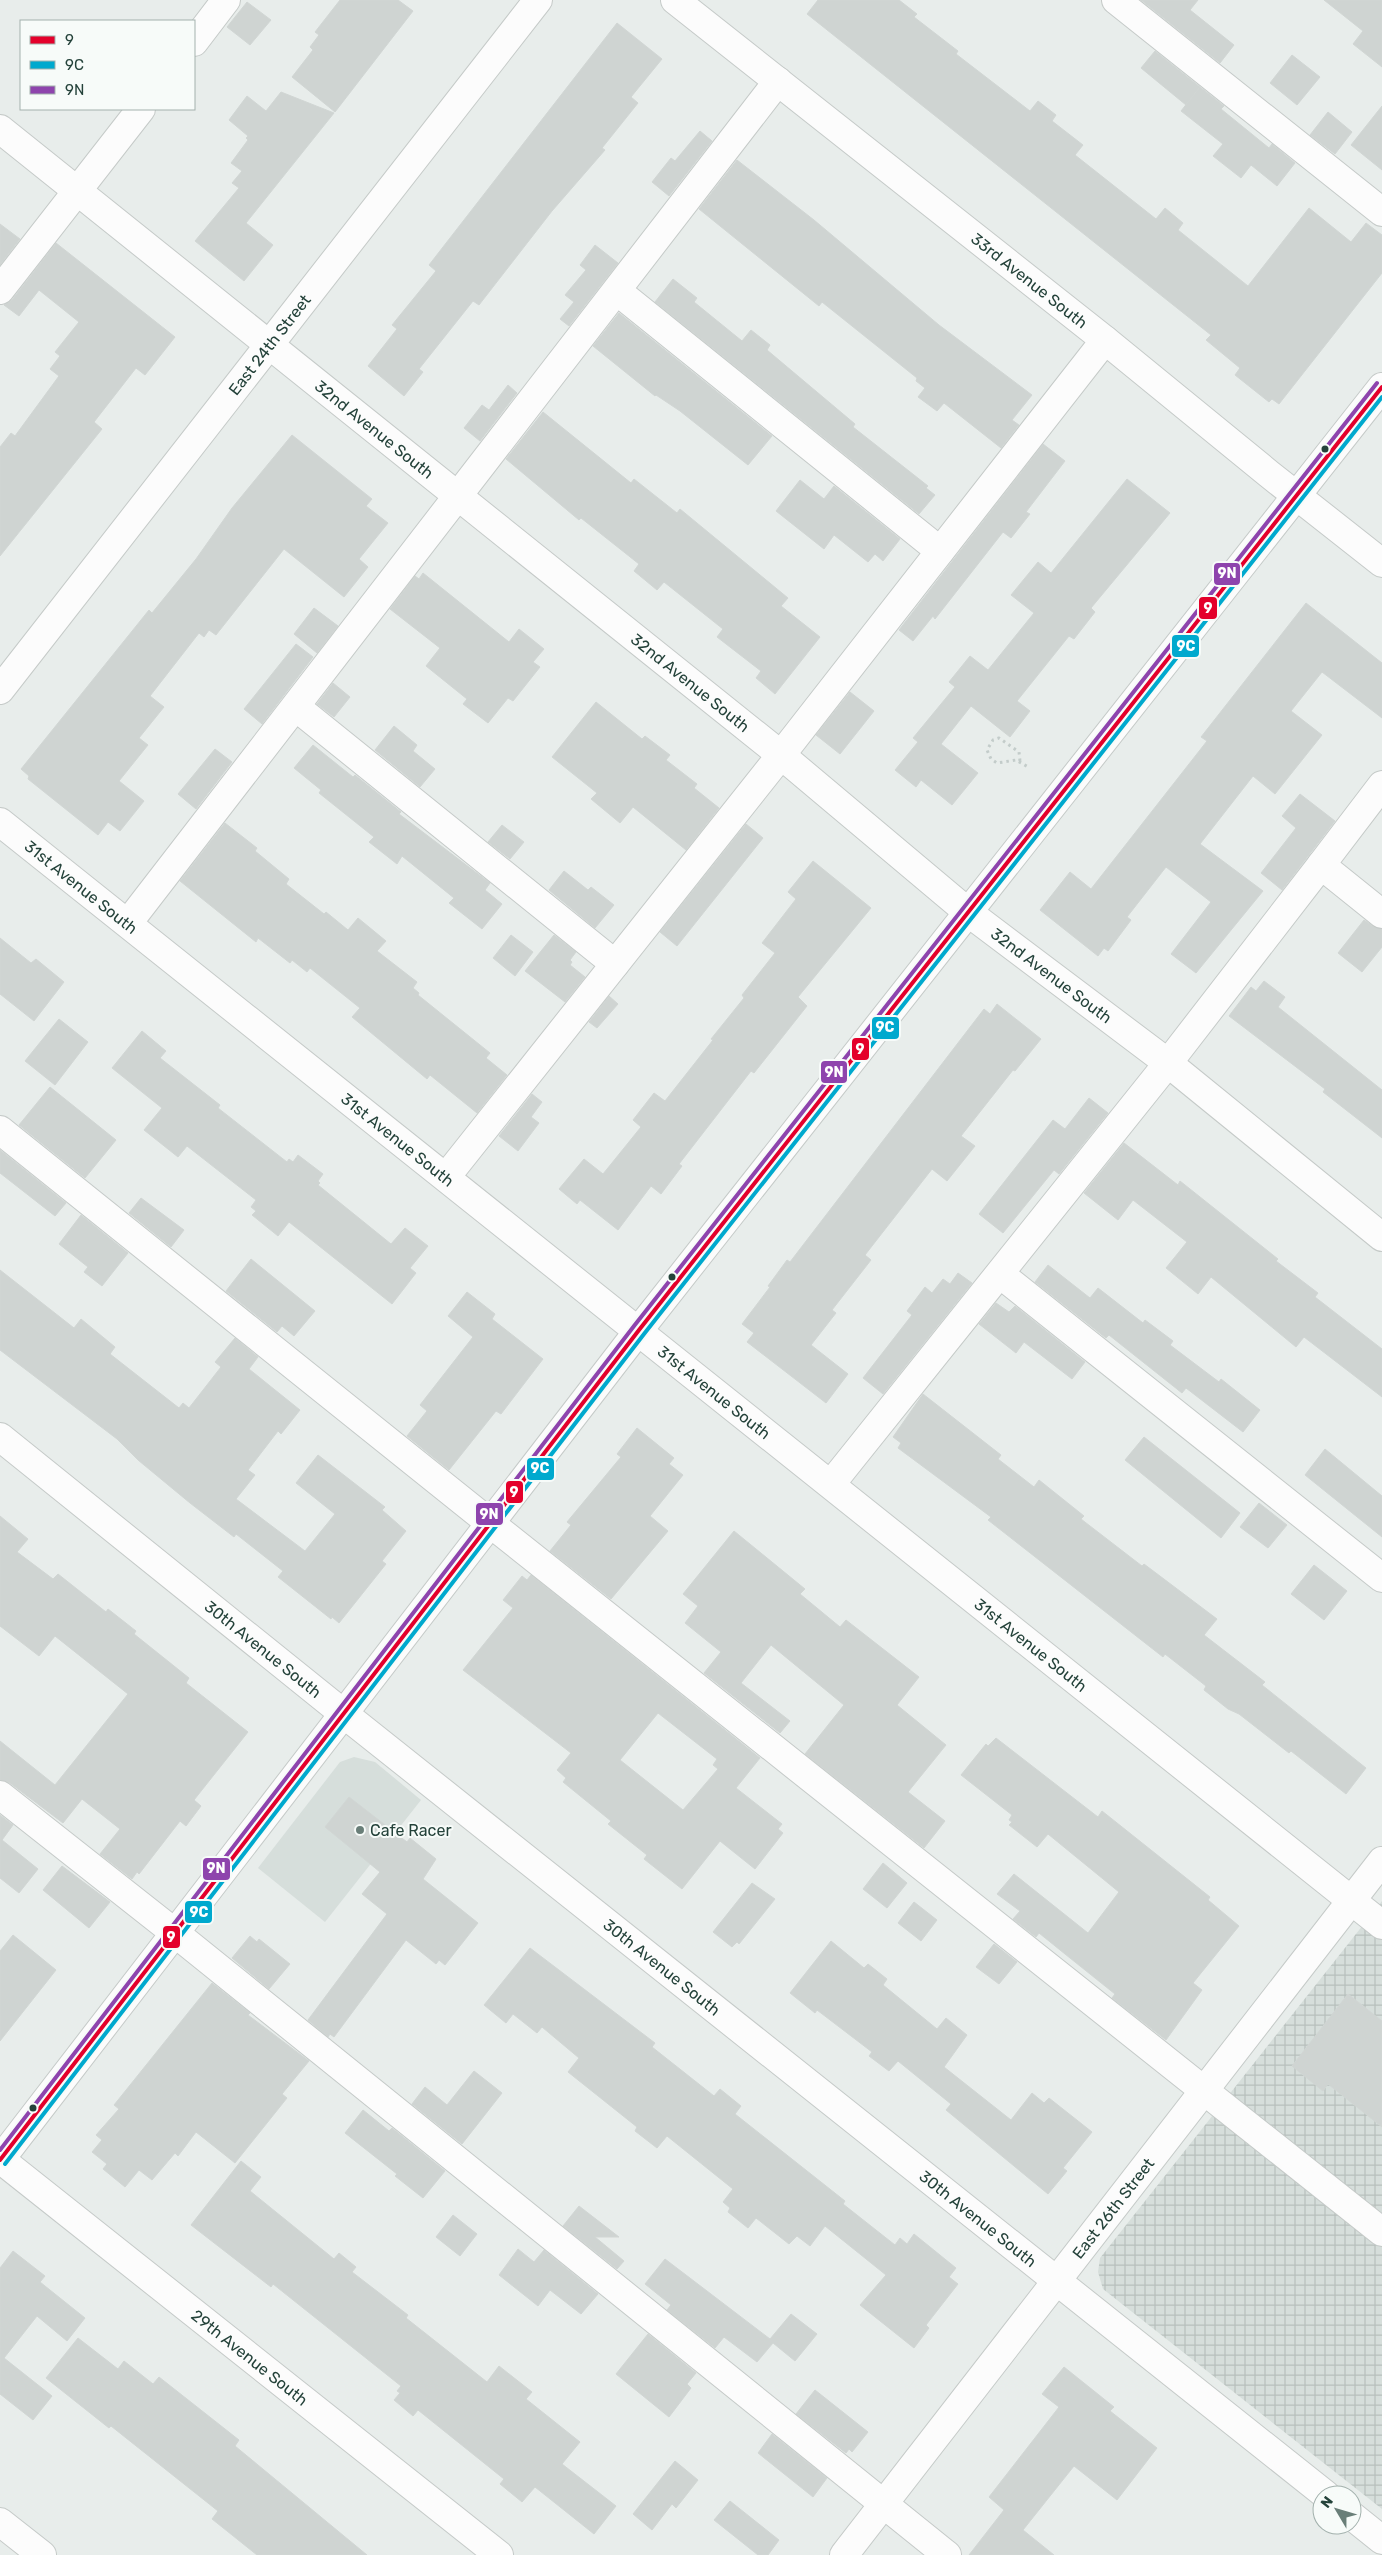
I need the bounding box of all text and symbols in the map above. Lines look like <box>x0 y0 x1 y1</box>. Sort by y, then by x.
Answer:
legend <box>20 20 195 110</box>
text: 9 <box>65 31 74 49</box>
text: 9C <box>65 56 84 74</box>
text: 9N <box>65 81 84 99</box>
street label: 33rd Avenue South <box>967 229 1091 333</box>
street label: East 24th Street <box>225 291 315 399</box>
street label: 32nd Avenue South <box>311 376 437 483</box>
unlabelled marker <box>1320 444 1330 454</box>
line badge: 9N <box>1213 562 1241 586</box>
text: 9N <box>1217 565 1237 582</box>
line badge: 9 <box>1198 596 1218 620</box>
text: 9 <box>1204 600 1213 617</box>
street label: 32nd Avenue South <box>627 630 753 736</box>
line badge: 9C <box>1171 634 1200 658</box>
text: 9C <box>1177 638 1196 655</box>
street label: 31st Avenue South <box>21 837 141 938</box>
street label: 32nd Avenue South <box>987 924 1116 1027</box>
line badge: 9C <box>871 1016 900 1040</box>
text: 9C <box>876 1019 895 1036</box>
line badge: 9 <box>851 1037 870 1061</box>
text: 9 <box>856 1041 865 1058</box>
line badge: 9N <box>820 1060 848 1084</box>
text: 9N <box>824 1064 844 1081</box>
street label: 31st Avenue South <box>337 1089 458 1191</box>
unlabelled marker <box>667 1272 677 1282</box>
street label: 31st Avenue South <box>654 1342 774 1443</box>
line badge: 9C <box>526 1457 555 1481</box>
text: 9C <box>531 1460 550 1477</box>
line badge: 9 <box>505 1480 524 1504</box>
text: 9 <box>510 1484 519 1501</box>
line badge: 9N <box>475 1502 504 1526</box>
text: 9N <box>479 1506 499 1523</box>
street label: 31st Avenue South <box>970 1594 1091 1696</box>
street label: 30th Avenue South <box>201 1597 325 1702</box>
place label: Cafe Racer <box>370 1821 451 1840</box>
marker: Cafe Racer <box>354 1824 366 1836</box>
line badge: 9N <box>202 1857 231 1881</box>
text: 9N <box>206 1860 226 1877</box>
line badge: 9C <box>184 1900 213 1924</box>
text: 9C <box>190 1904 209 1921</box>
street label: 30th Avenue South <box>599 1915 724 2020</box>
line badge: 9 <box>162 1925 181 1949</box>
text: 9 <box>167 1929 176 1946</box>
unlabelled marker <box>28 2103 38 2113</box>
street label: East 26th Street <box>1068 2154 1158 2262</box>
street label: 30th Avenue South <box>916 2167 1040 2271</box>
street label: 29th Avenue South <box>188 2306 312 2410</box>
north arrow <box>1312 2485 1362 2535</box>
text: N <box>1317 2493 1337 2512</box>

